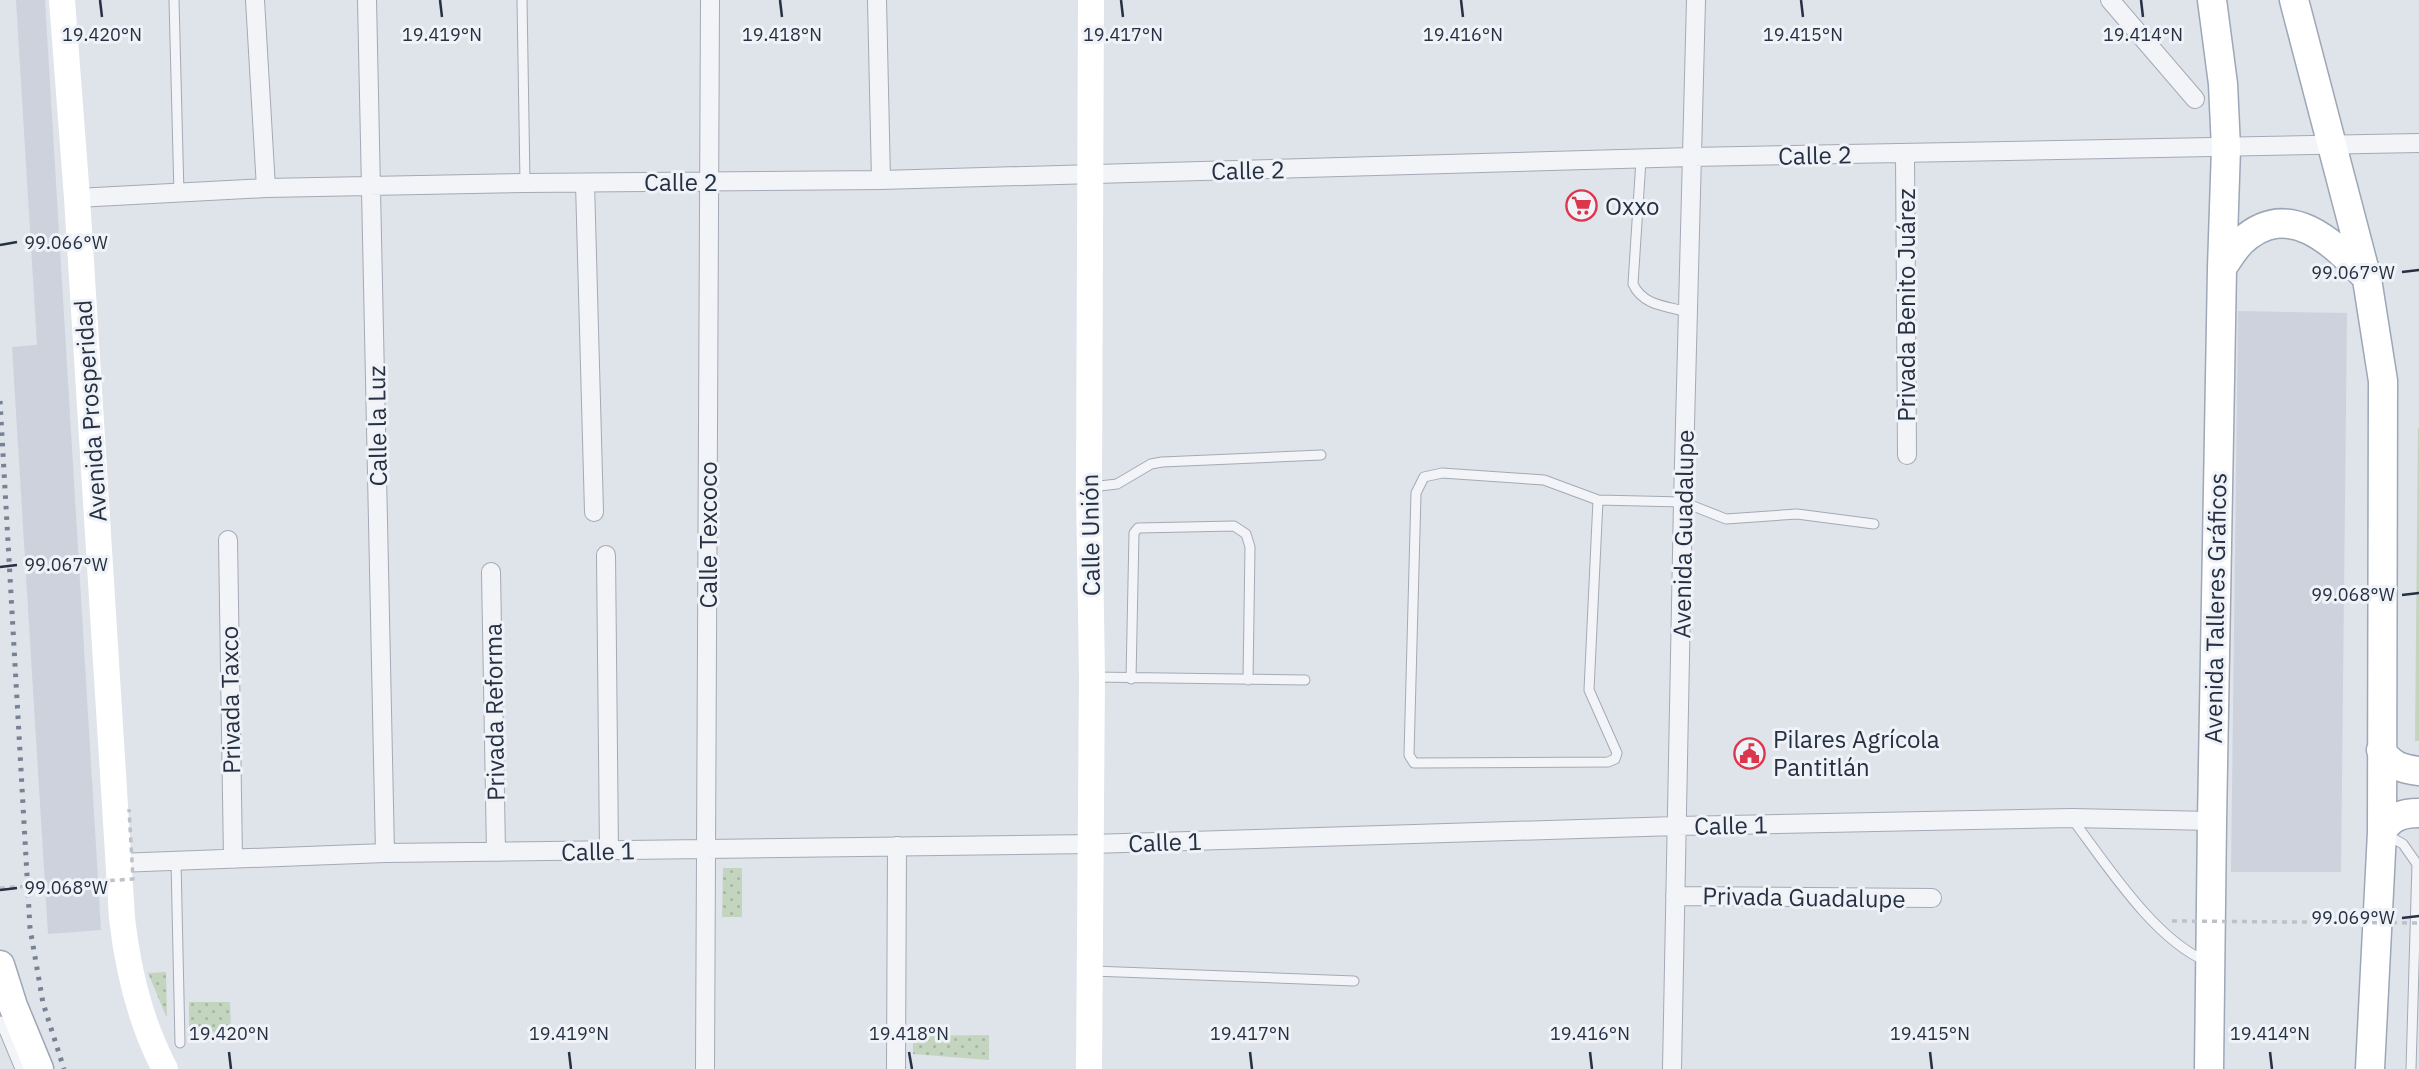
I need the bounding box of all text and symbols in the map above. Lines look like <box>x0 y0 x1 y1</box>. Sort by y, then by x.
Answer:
text: 19.420°N <box>62 23 142 46</box>
text: 19.419°N <box>402 23 482 46</box>
text: 19.418°N <box>742 23 822 46</box>
text: 19.417°N <box>1083 23 1163 46</box>
text: 19.416°N <box>1423 23 1503 46</box>
text: 19.415°N <box>1763 23 1843 46</box>
text: 19.414°N <box>2103 23 2183 46</box>
street label: Calle 2 <box>1778 138 1852 172</box>
street label: Calle 2 <box>1211 153 1285 187</box>
street label: Calle 2 <box>644 166 718 198</box>
street label: Privada Benito Juárez <box>1890 188 1922 422</box>
supermarket icon: Oxxo <box>1565 189 1599 223</box>
place label: Oxxo <box>1605 190 1659 222</box>
text: 99.066°W <box>24 231 108 254</box>
text: 99.067°W <box>2311 261 2395 284</box>
street label: Avenida Prosperidad <box>66 299 114 523</box>
street label: Calle la Luz <box>360 365 394 487</box>
street label: Avenida Guadalupe <box>1665 429 1701 639</box>
street label: Calle Texcoco <box>692 461 724 609</box>
street label: Avenida Talleres Gráficos <box>2197 472 2233 744</box>
street label: Calle Unión <box>1073 473 1107 597</box>
text: 99.067°W <box>24 553 108 576</box>
text: 99.068°W <box>2311 583 2395 606</box>
street label: Privada Reforma <box>476 623 512 801</box>
street label: Privada Taxco <box>213 626 247 774</box>
place label: Pilares Agrícola Pantitlán <box>1773 723 1940 783</box>
public building icon: Pilares Agrícola Pantitlán <box>1733 736 1767 770</box>
street label: Calle 1 <box>1694 808 1768 842</box>
street label: Calle 1 <box>1128 825 1202 859</box>
street label: Calle 1 <box>561 834 635 868</box>
text: 99.068°W <box>24 876 108 899</box>
street label: Privada Guadalupe <box>1702 879 1906 915</box>
text: 99.069°W <box>2311 906 2395 929</box>
text: 19.420°N <box>189 1022 269 1045</box>
text: 19.419°N <box>529 1022 609 1045</box>
text: 19.418°N <box>869 1022 949 1045</box>
text: 19.417°N <box>1210 1022 1290 1045</box>
text: 19.416°N <box>1550 1022 1630 1045</box>
text: 19.415°N <box>1890 1022 1970 1045</box>
text: 19.414°N <box>2230 1022 2310 1045</box>

